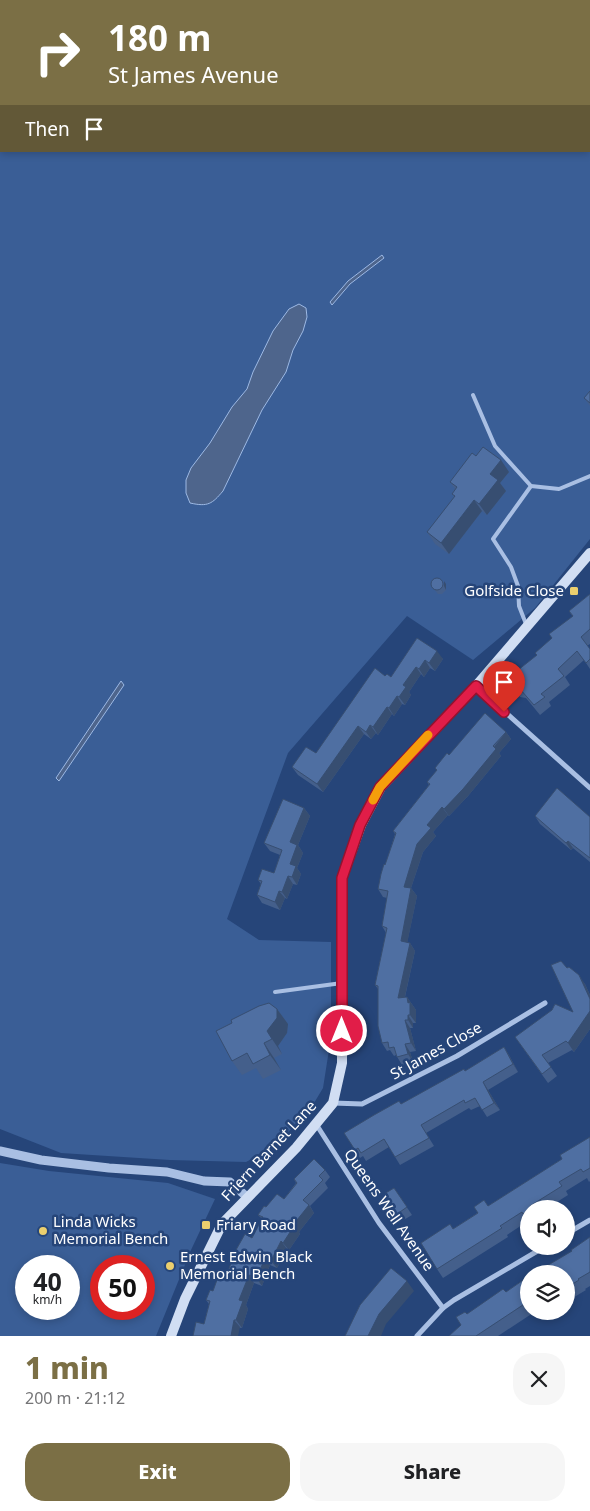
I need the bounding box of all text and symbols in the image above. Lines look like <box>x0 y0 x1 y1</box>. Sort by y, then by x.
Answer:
text: 180 m <box>108 14 211 61</box>
icon: right <box>25 20 90 85</box>
text: St James Avenue <box>108 59 279 89</box>
icon: arrive <box>80 115 108 143</box>
text: Then <box>25 116 70 142</box>
place label: Golfside Close <box>464 580 564 600</box>
marker: Golfside Close <box>568 585 580 597</box>
pin <box>483 661 525 712</box>
icon: arrive <box>490 668 518 696</box>
position arrow <box>315 1004 367 1056</box>
street label: St James Close <box>386 1017 485 1084</box>
street label: Friern Barnet Lane <box>216 1096 320 1205</box>
street label: Queens Well Avenue <box>340 1144 440 1274</box>
map controls <box>520 1200 575 1320</box>
button: sound <box>520 1200 575 1255</box>
place label: Linda Wicks Memorial Bench <box>53 1211 168 1248</box>
place label: Friary Road <box>216 1214 296 1234</box>
marker: Friary Road <box>200 1219 212 1231</box>
marker: Linda Wicks Memorial Bench <box>37 1225 49 1237</box>
place label: Ernest Edwin Black Memorial Bench <box>180 1246 312 1283</box>
speed limit sign: 50 <box>90 1255 155 1320</box>
marker: Ernest Edwin Black Memorial Bench <box>164 1260 176 1272</box>
text: 40 <box>33 1264 62 1298</box>
button: layers <box>520 1265 575 1320</box>
text: km/h <box>33 1291 62 1308</box>
text: 1 min <box>25 1347 109 1388</box>
button: close <box>513 1353 565 1405</box>
text: 200 m · 21:12 <box>25 1387 125 1409</box>
button: Exit <box>25 1443 290 1501</box>
button: Share <box>300 1443 565 1501</box>

